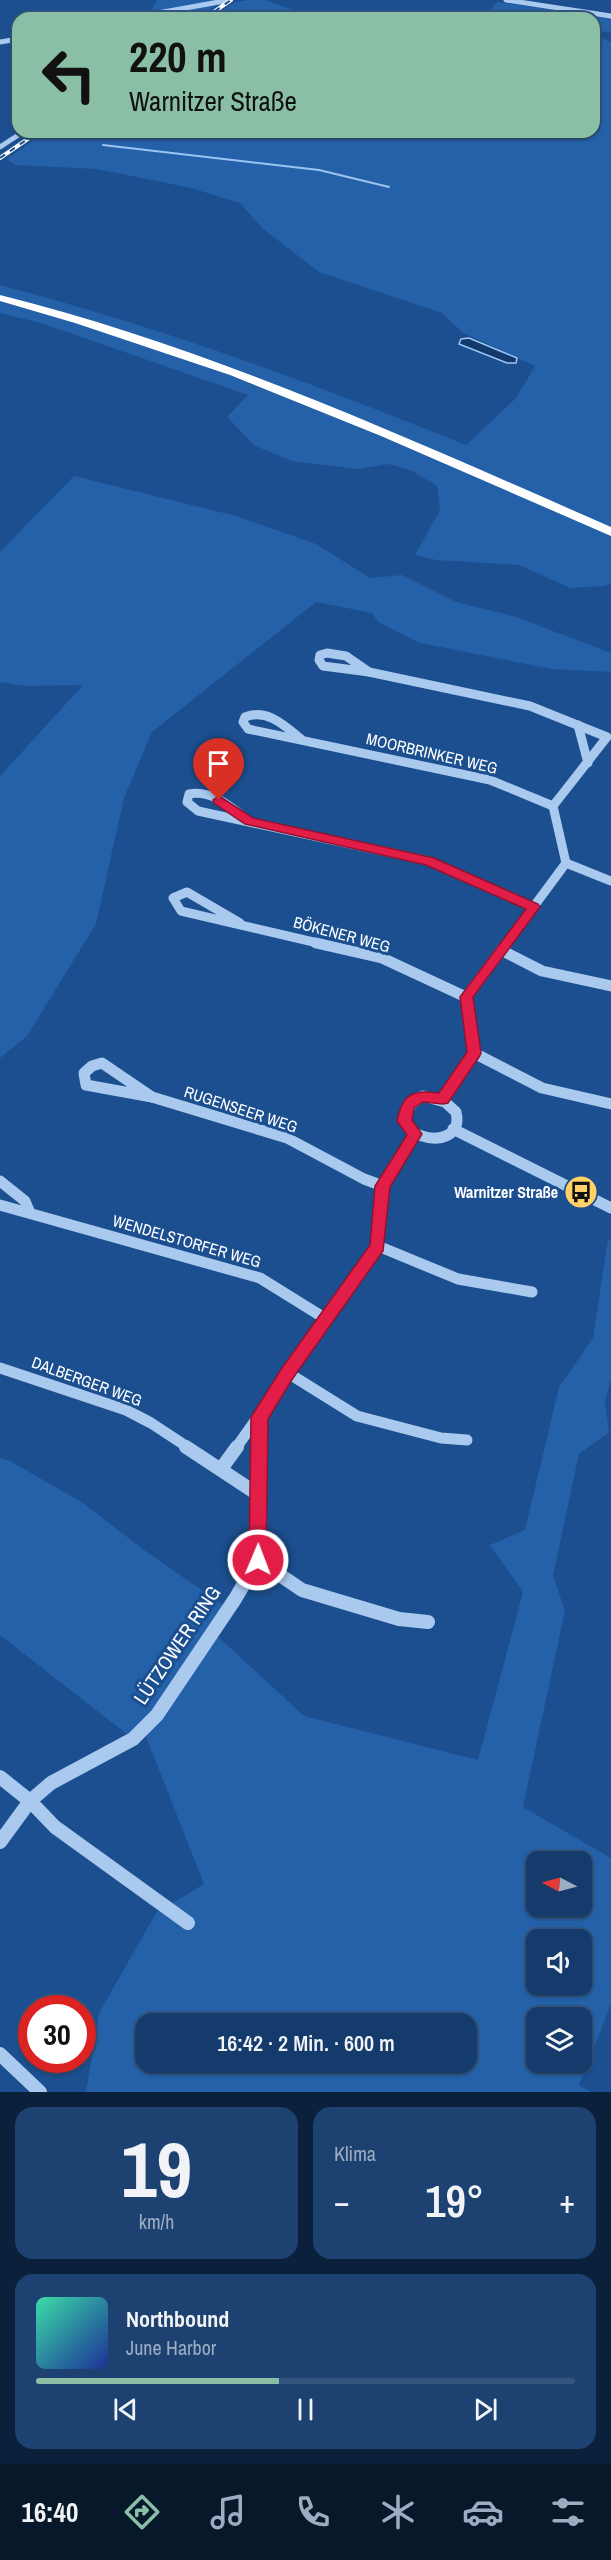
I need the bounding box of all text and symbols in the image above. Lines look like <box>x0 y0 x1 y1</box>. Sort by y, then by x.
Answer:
text: 220 m <box>129 29 227 85</box>
icon: left <box>30 36 108 114</box>
text: Warnitzer Straße <box>129 83 297 119</box>
street label: MOORBRINKER WEG <box>364 727 500 779</box>
pin <box>193 738 244 800</box>
icon: arrive <box>202 747 235 780</box>
street label: BÖKENER WEG <box>291 911 393 957</box>
street label: RUGENSEER WEG <box>181 1080 301 1138</box>
bus stop icon: Warnitzer Straße <box>563 1174 599 1210</box>
place label: Warnitzer Straße <box>454 1181 558 1203</box>
street label: WENDELSTORFER WEG <box>110 1209 264 1273</box>
street label: DALBERGER WEG <box>29 1351 145 1411</box>
position arrow <box>226 1528 290 1592</box>
street label: LÜTZOWER RING <box>127 1580 226 1709</box>
north arrow <box>526 1851 592 1917</box>
map controls <box>526 1851 592 2073</box>
button: sound <box>526 1929 592 1995</box>
speed limit sign: 30 <box>18 1995 96 2073</box>
button: layers <box>526 2007 592 2073</box>
text: 16:42 · 2 Min. · 600 m <box>217 2028 395 2058</box>
text: 19 <box>121 2116 192 2221</box>
text: Klima <box>334 2140 376 2167</box>
text: 19° <box>425 2170 484 2231</box>
text: − <box>334 2179 350 2223</box>
text: + <box>559 2179 575 2223</box>
text: km/h <box>139 2208 174 2235</box>
text: Northbound <box>126 2304 229 2334</box>
text: June Harbor <box>126 2334 216 2361</box>
icon: previous <box>109 2393 142 2426</box>
icon: pause <box>289 2393 322 2426</box>
icon: next <box>469 2393 502 2426</box>
icon: directions <box>121 2491 163 2533</box>
icon: music <box>207 2491 249 2533</box>
icon: phone <box>292 2491 334 2533</box>
icon: climate <box>377 2491 419 2533</box>
icon: car <box>462 2491 504 2533</box>
icon: filters <box>547 2491 589 2533</box>
text: 16:40 <box>22 2494 78 2530</box>

